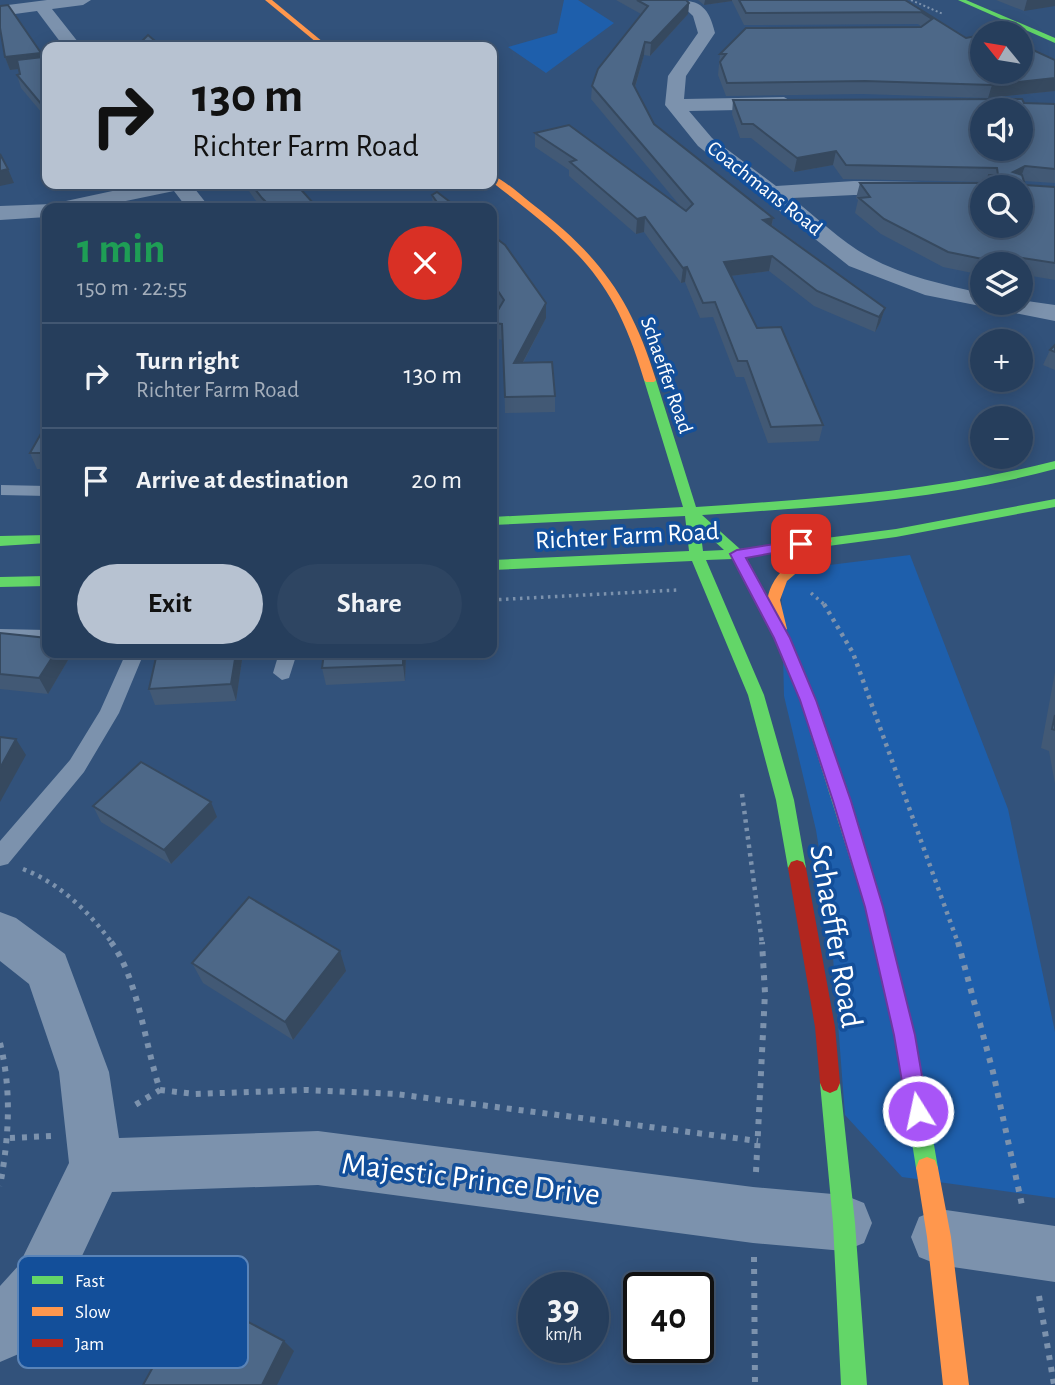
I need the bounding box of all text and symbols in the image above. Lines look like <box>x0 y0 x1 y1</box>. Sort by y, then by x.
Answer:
north arrow <box>970 21 1032 84</box>
map controls <box>970 21 1033 469</box>
icon: right <box>77 70 168 161</box>
text: 130 m <box>192 72 303 121</box>
button: sound <box>970 98 1033 161</box>
text: Richter Farm Road <box>192 130 419 162</box>
street label: Coachmans Road <box>703 137 826 240</box>
button: search <box>970 175 1033 238</box>
button: close <box>388 226 462 300</box>
text: 1 min <box>77 228 166 270</box>
button: layers <box>970 252 1033 315</box>
text: 150 m · 22:55 <box>77 277 187 300</box>
street label: Schaeffer Road <box>637 314 696 436</box>
button: + <box>970 329 1033 392</box>
text: Turn right <box>136 348 239 374</box>
icon: right <box>77 357 115 395</box>
text: 130 m <box>404 362 462 388</box>
text: Richter Farm Road <box>136 379 299 402</box>
button: − <box>970 406 1033 469</box>
icon: arrive <box>77 462 115 500</box>
text: Arrive at destination <box>136 467 349 493</box>
text: 20 m <box>411 467 462 493</box>
pin <box>771 514 831 574</box>
street label: Richter Farm Road <box>534 518 720 554</box>
icon: arrive <box>782 525 820 563</box>
button: Exit <box>77 564 263 644</box>
button: Share <box>277 564 462 644</box>
street label: Schaeffer Road <box>804 842 868 1030</box>
position arrow <box>881 1074 955 1148</box>
street label: Majestic Prince Drive <box>340 1147 602 1211</box>
legend <box>18 1256 248 1368</box>
text: Fast <box>75 1272 105 1291</box>
speed limit sign: 40 <box>623 1272 714 1363</box>
text: 39 <box>547 1291 579 1326</box>
text: Slow <box>75 1303 111 1322</box>
text: km/h <box>545 1326 582 1344</box>
text: Jam <box>75 1335 104 1354</box>

